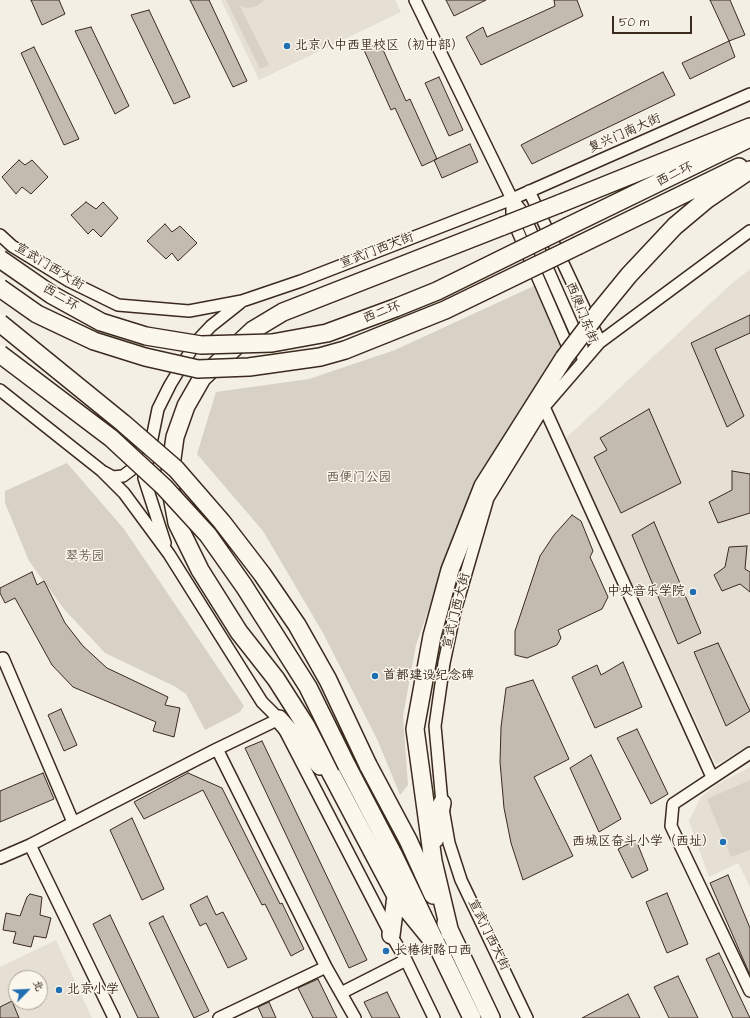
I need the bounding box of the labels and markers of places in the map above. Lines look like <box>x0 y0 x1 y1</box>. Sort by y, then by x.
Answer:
place label: 北京八中西里校区（初中部） <box>295 38 464 54</box>
marker: 北京八中西里校区（初中部） <box>282 41 292 51</box>
place label: 中央音乐学院 <box>607 584 685 600</box>
marker: 中央音乐学院 <box>688 587 698 597</box>
place label: 首都建设纪念碑 <box>383 668 474 684</box>
marker: 首都建设纪念碑 <box>370 671 380 681</box>
place label: 西城区奋斗小学（西址） <box>572 834 715 850</box>
marker: 西城区奋斗小学（西址） <box>718 837 728 847</box>
place label: 长椿街路口西 <box>394 943 472 959</box>
marker: 长椿街路口西 <box>381 946 391 956</box>
place label: 北京小学 <box>67 982 119 998</box>
marker: 北京小学 <box>54 985 64 995</box>

